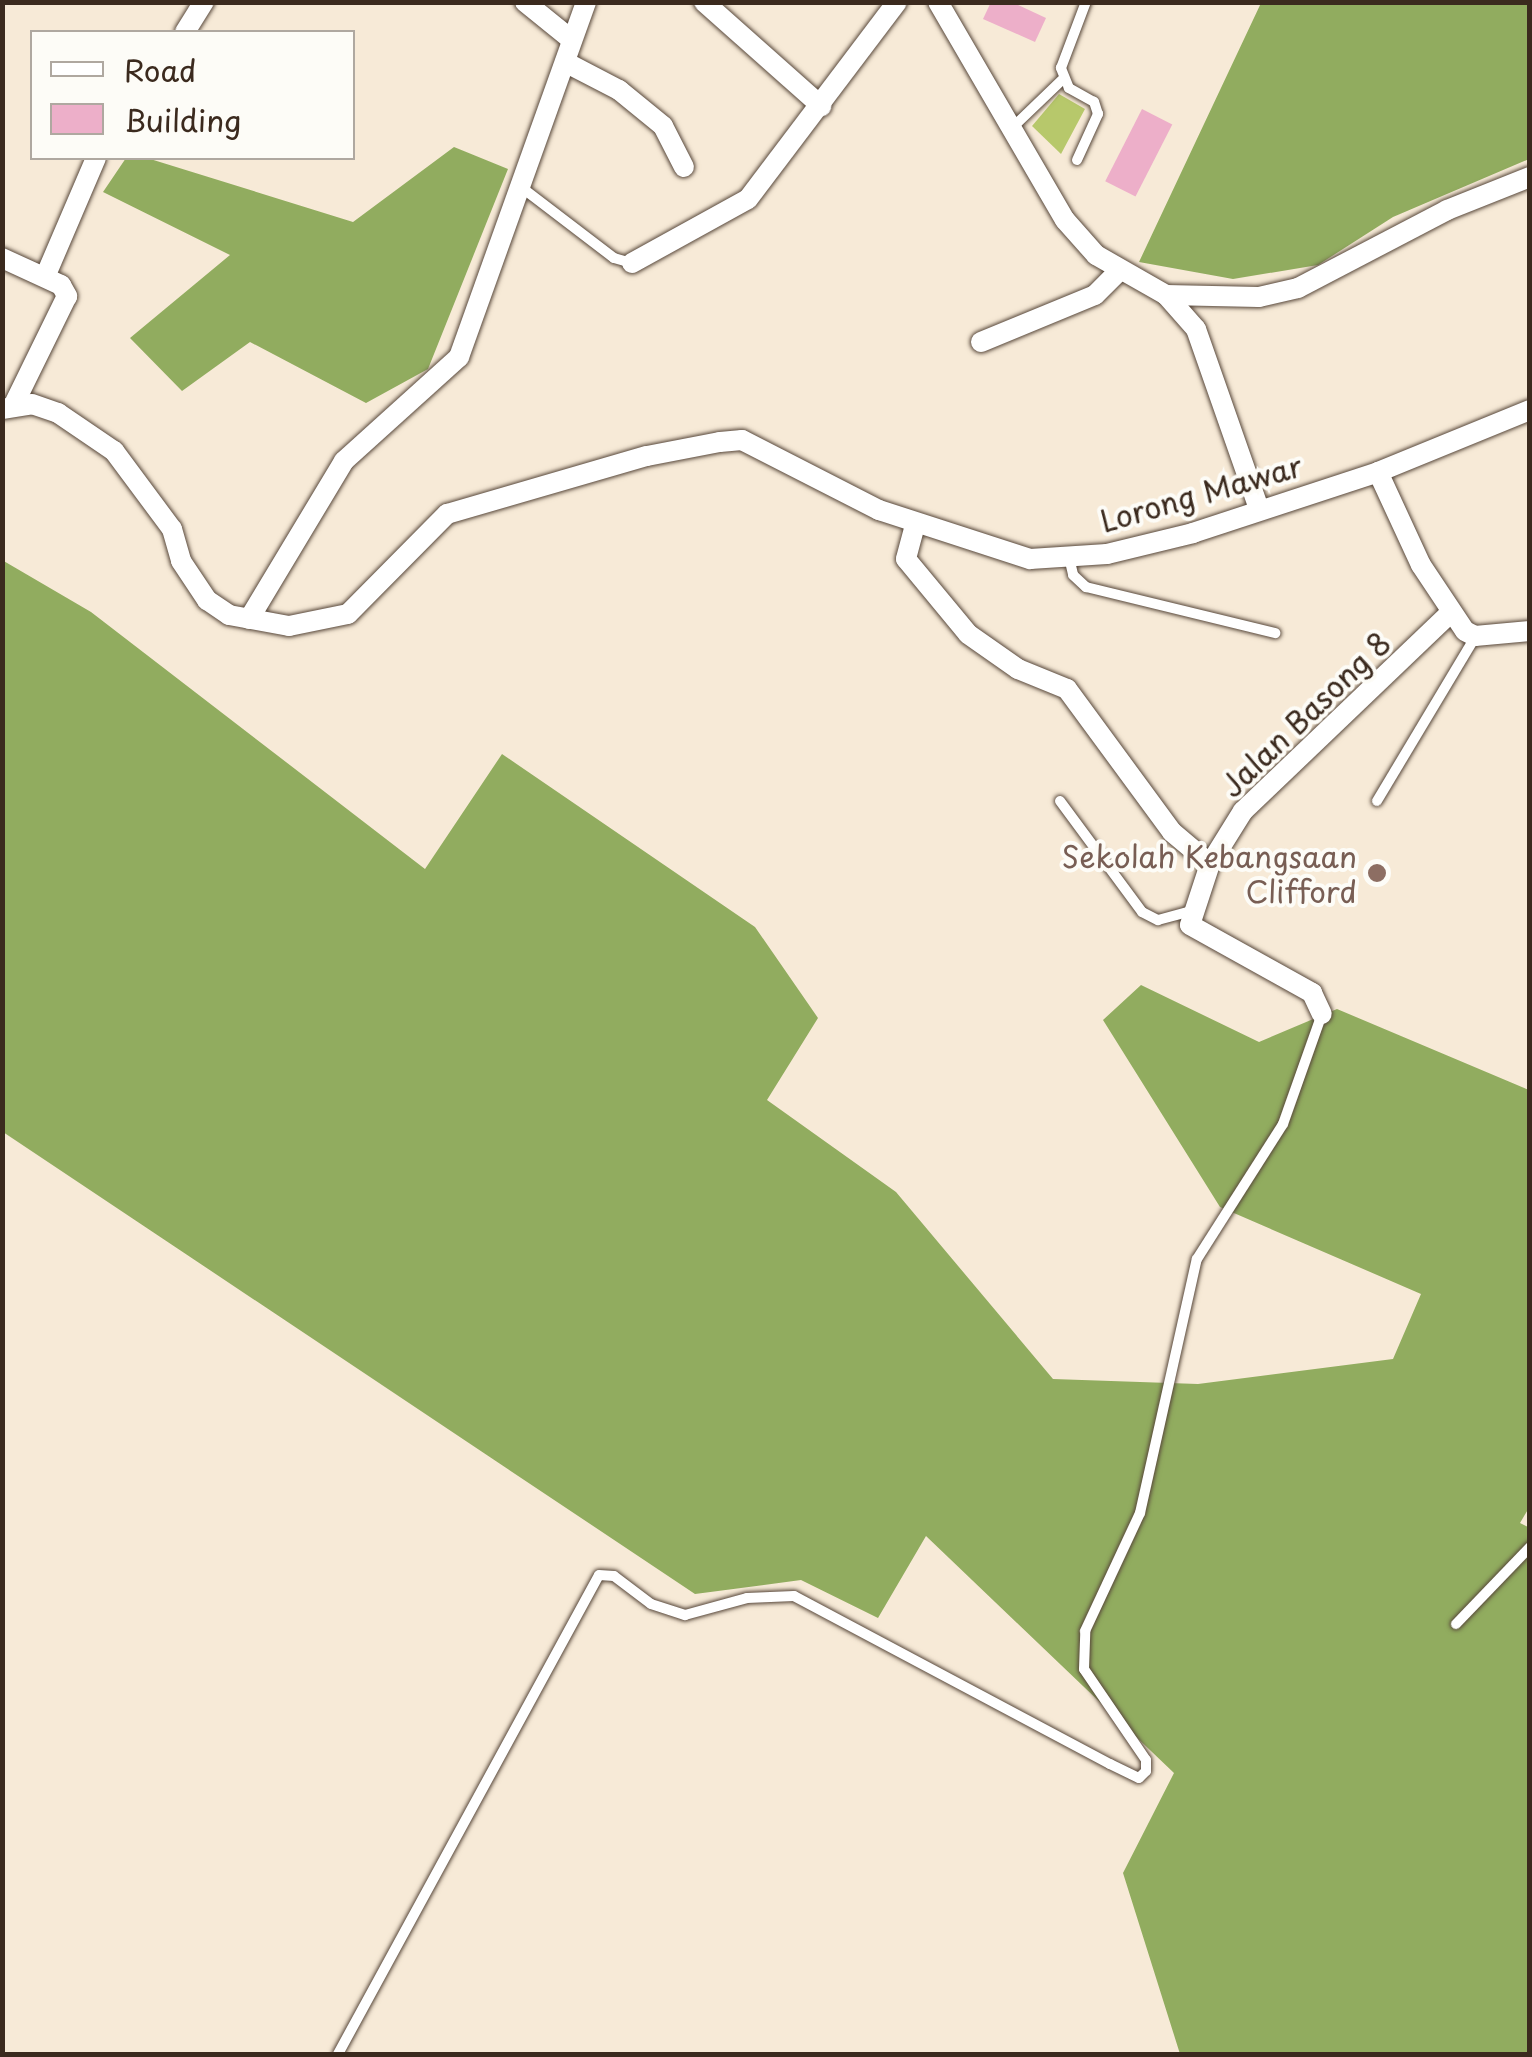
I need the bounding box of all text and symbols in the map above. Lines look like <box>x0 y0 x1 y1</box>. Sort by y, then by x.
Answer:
legend <box>30 30 355 160</box>
text: Road <box>124 47 197 92</box>
text: Building <box>124 97 241 142</box>
street label: Lorong Mawar <box>1097 447 1305 539</box>
street label: Jalan Basong 8 <box>1212 624 1398 804</box>
place label: Sekolah Kebangsaan Clifford <box>1061 838 1357 908</box>
marker: Sekolah Kebangsaan Clifford <box>1366 862 1388 884</box>

